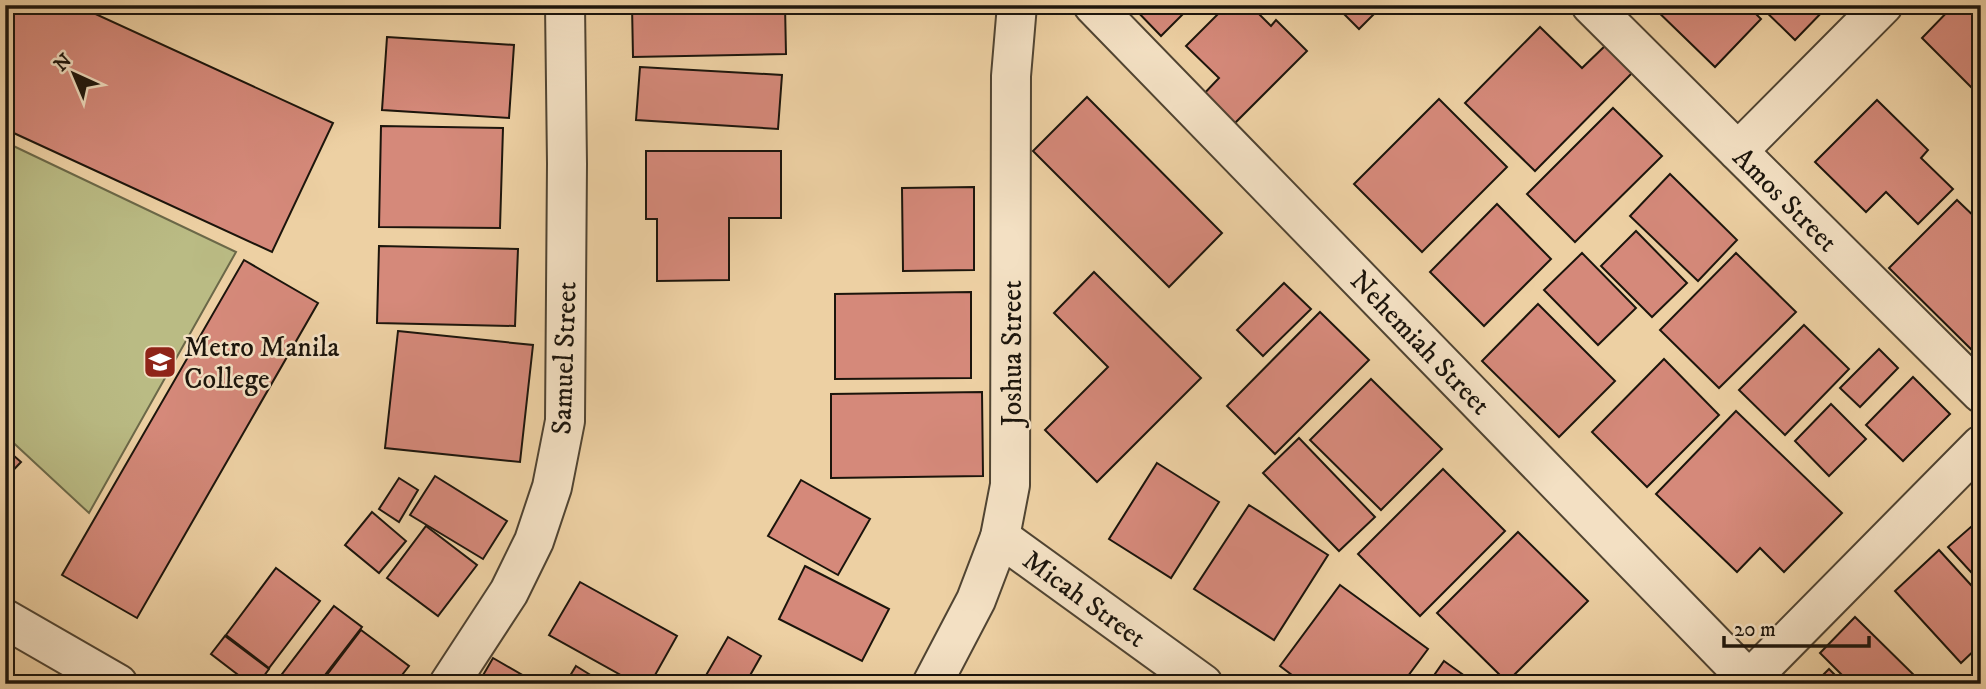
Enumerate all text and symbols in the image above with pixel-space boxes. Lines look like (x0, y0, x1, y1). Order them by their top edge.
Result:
north arrow (38, 38, 108, 108)
text: N (50, 49, 77, 77)
street label: Amos Street (1725, 140, 1845, 260)
street label: Nehemiah Street (1342, 264, 1498, 423)
street label: Joshua Street (995, 280, 1030, 429)
street label: Samuel Street (544, 281, 585, 435)
place label: Metro Manila College (184, 330, 340, 397)
school or university icon: Metro Manila College (141, 343, 179, 381)
street label: Micah Street (1016, 543, 1153, 656)
scale bar (1724, 605, 1869, 649)
text: 20 m (1734, 617, 1776, 643)

